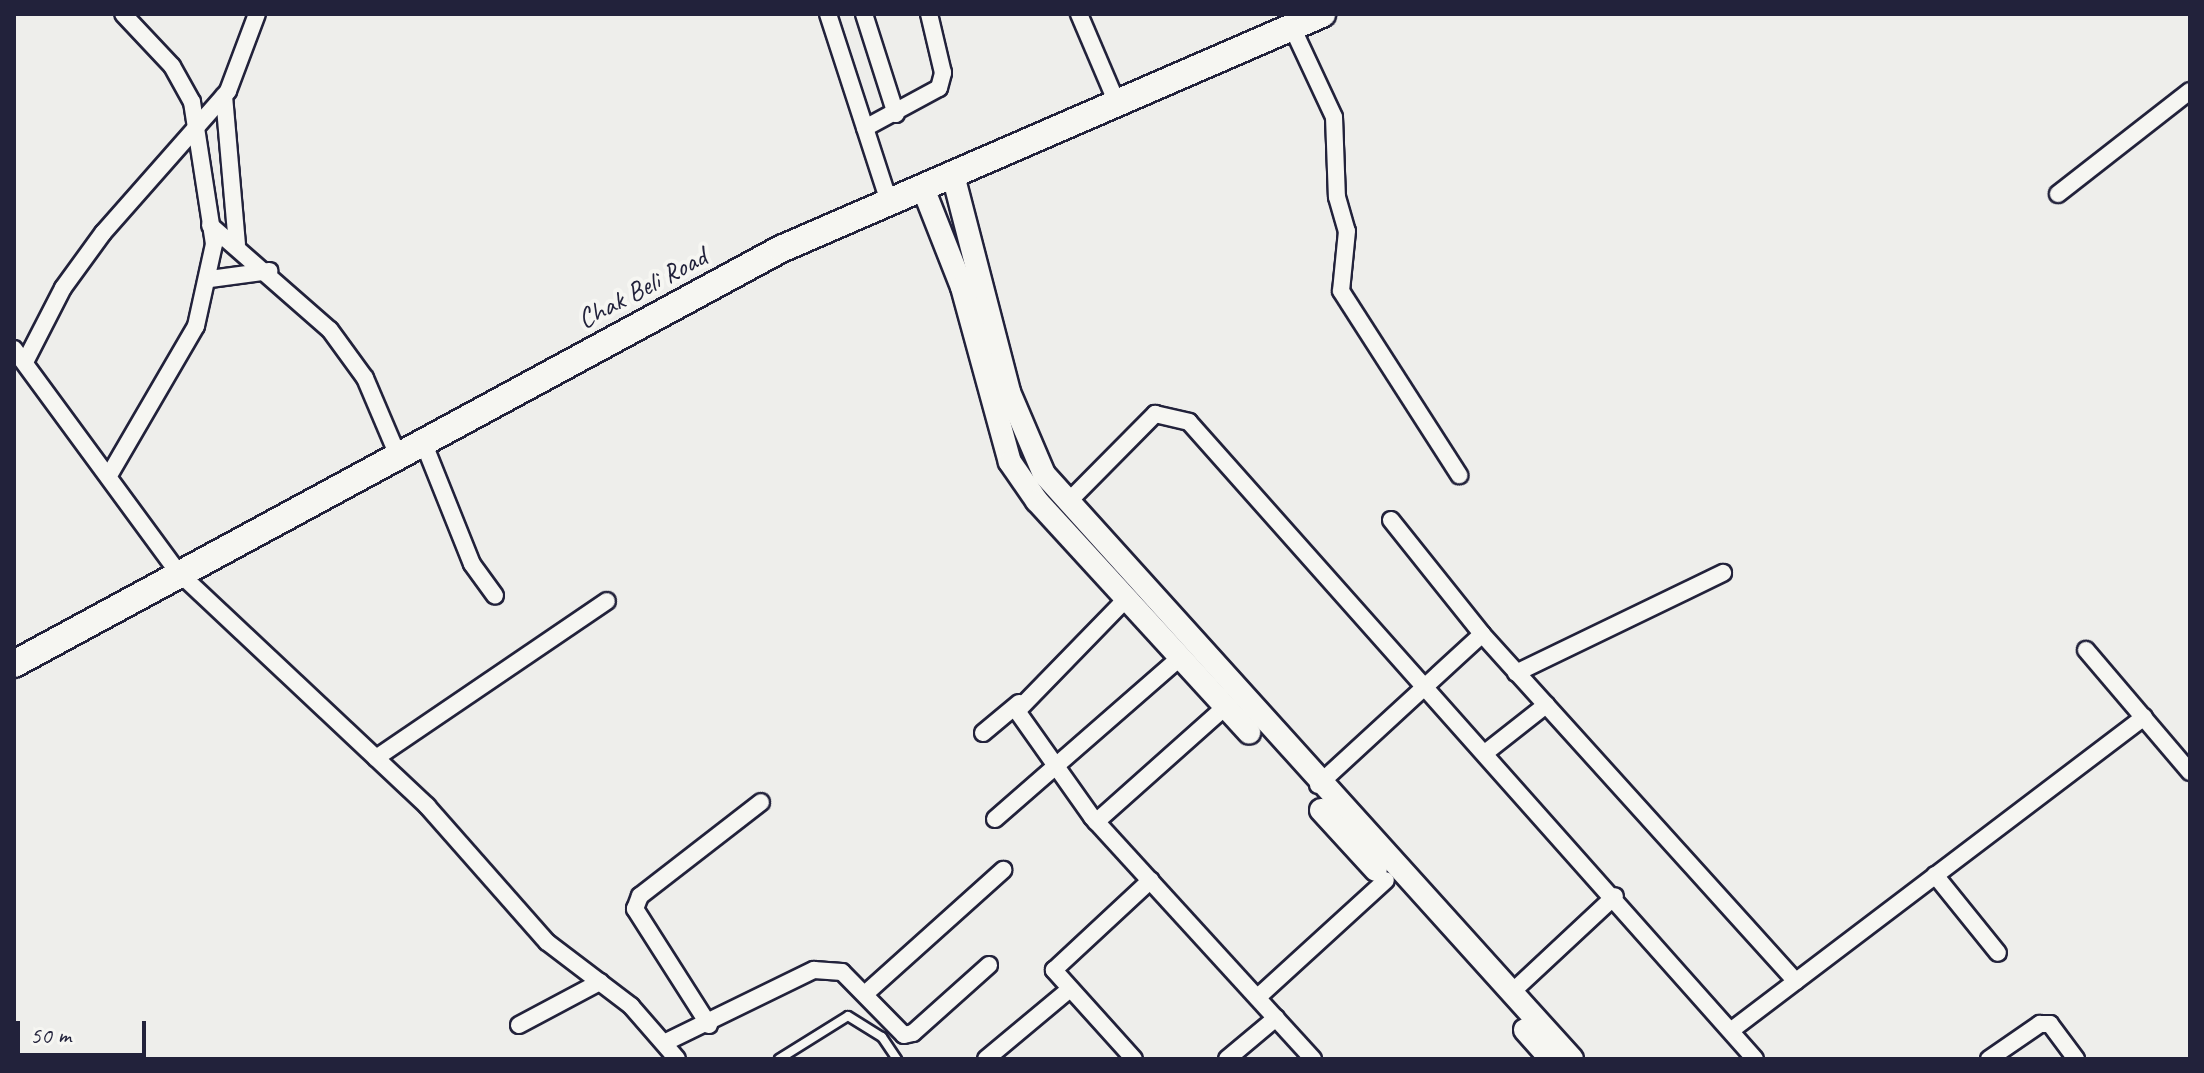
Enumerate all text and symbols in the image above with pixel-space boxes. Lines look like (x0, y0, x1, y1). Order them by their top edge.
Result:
street label: Chak Beli Road (571, 240, 713, 336)
scale bar (20, 1005, 150, 1055)
text: 50 m (30, 1020, 71, 1050)

